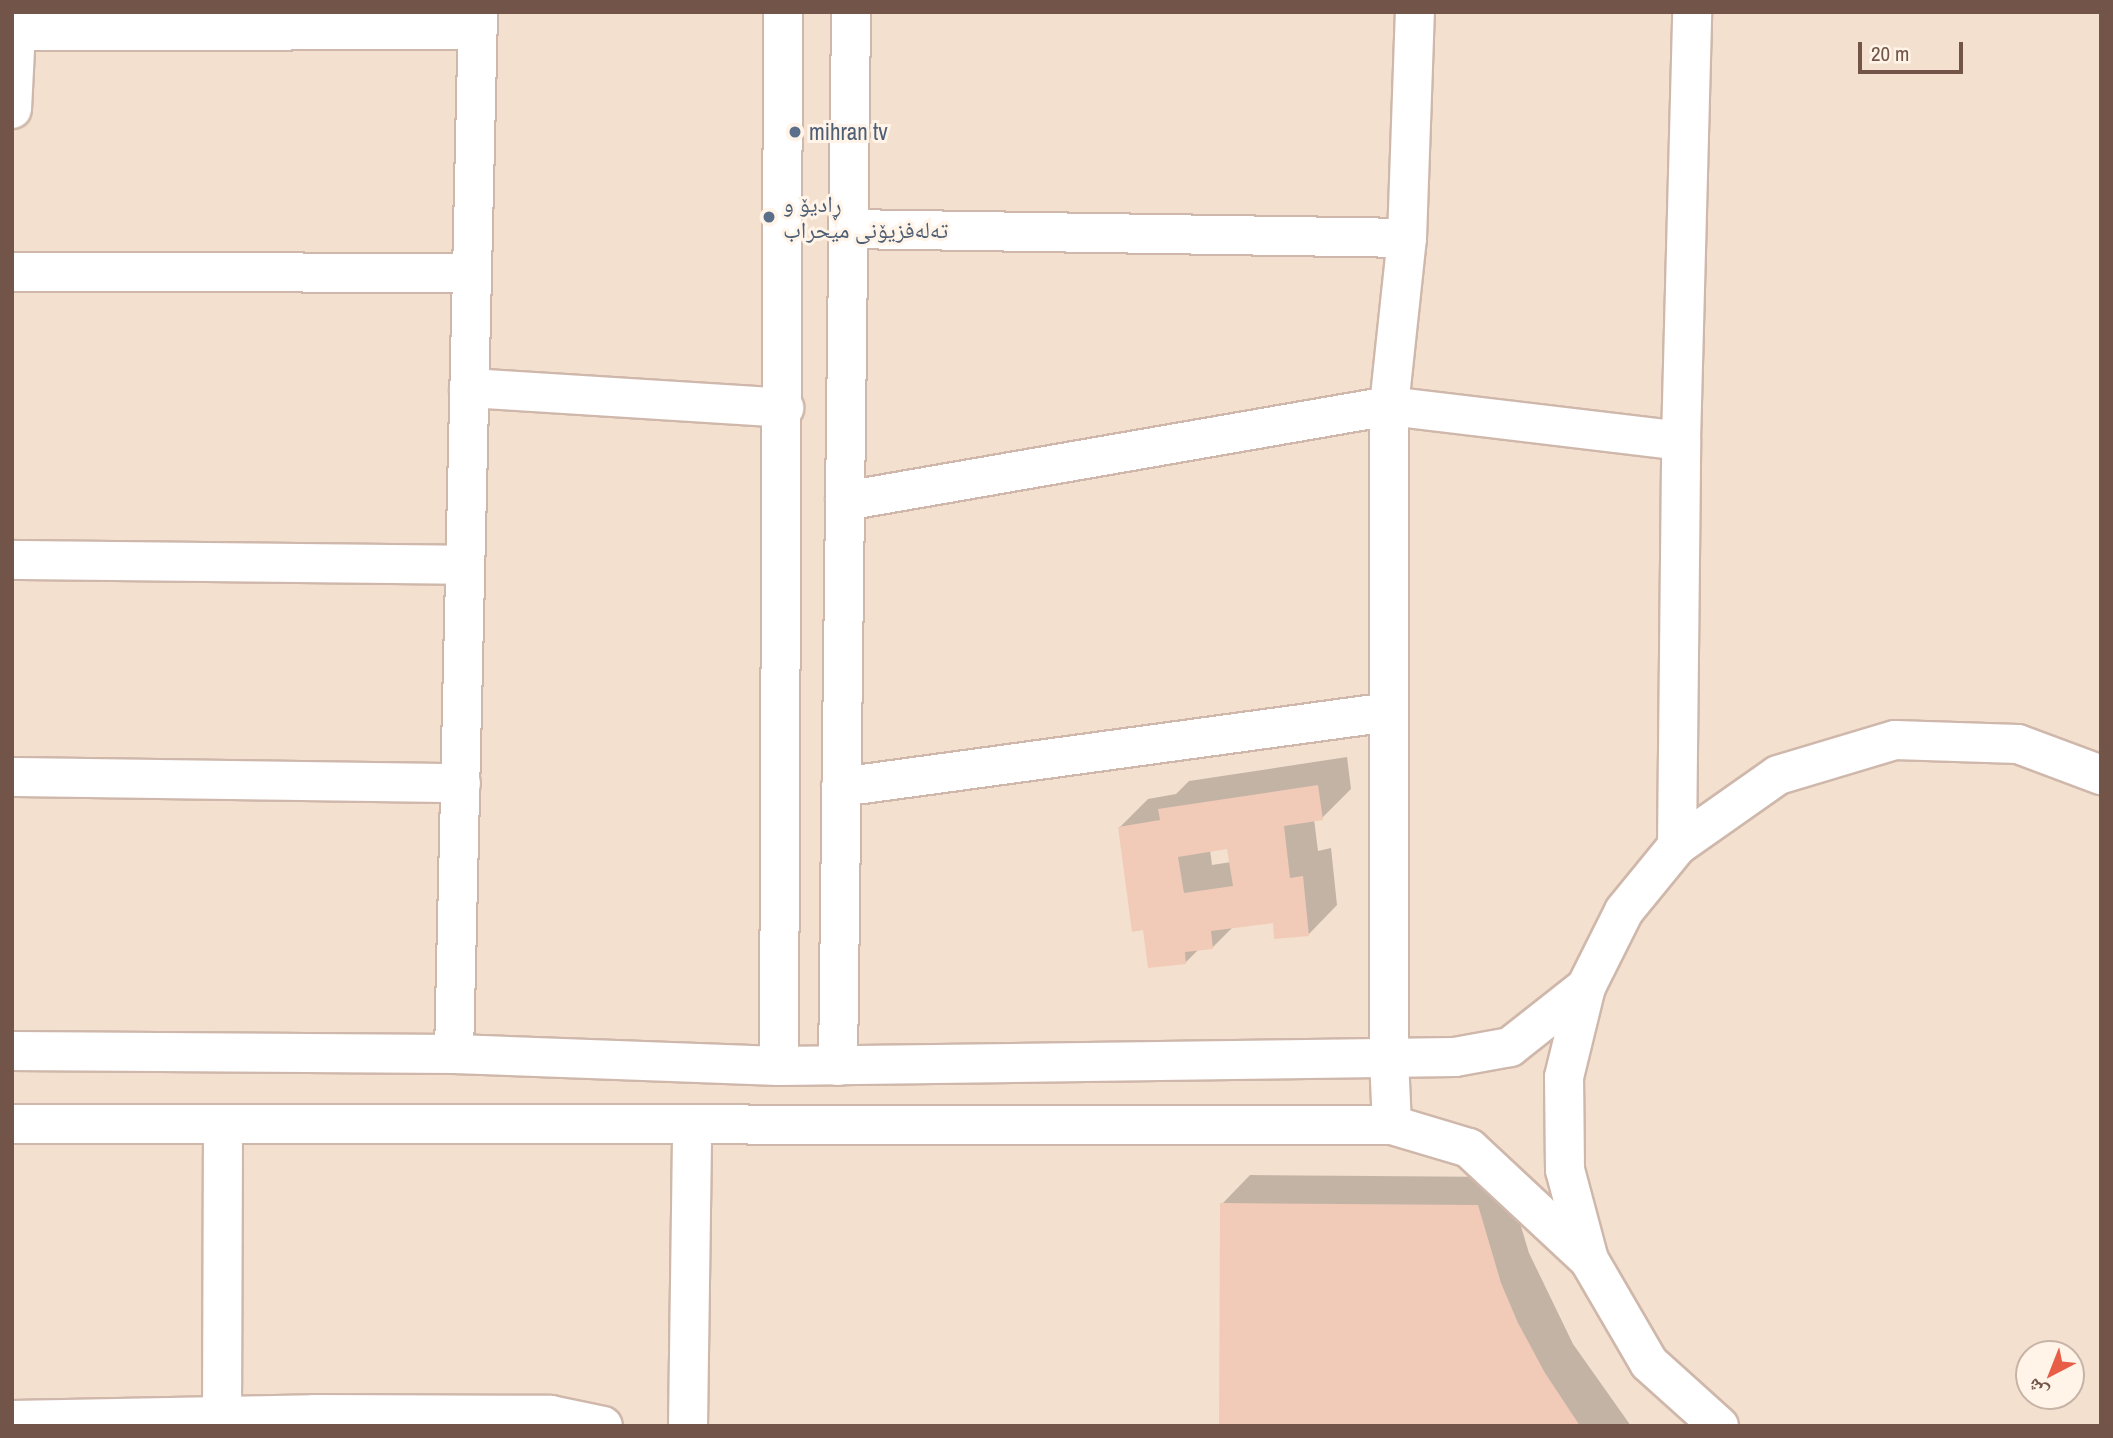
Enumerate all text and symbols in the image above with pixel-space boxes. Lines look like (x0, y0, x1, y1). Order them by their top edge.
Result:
scale bar (1861, 28, 1966, 72)
text: 20 m (1871, 39, 1909, 68)
place label: mihran tv (809, 118, 888, 146)
marker: mihran tv (787, 124, 803, 140)
place label: ڕادیۆ و تەلەفزیۆنی میحراب (783, 190, 948, 244)
marker: ڕادیۆ و تەلەفزیۆنی میحراب (761, 209, 777, 225)
north arrow (2015, 1340, 2085, 1410)
text: ش (2021, 1373, 2053, 1406)

